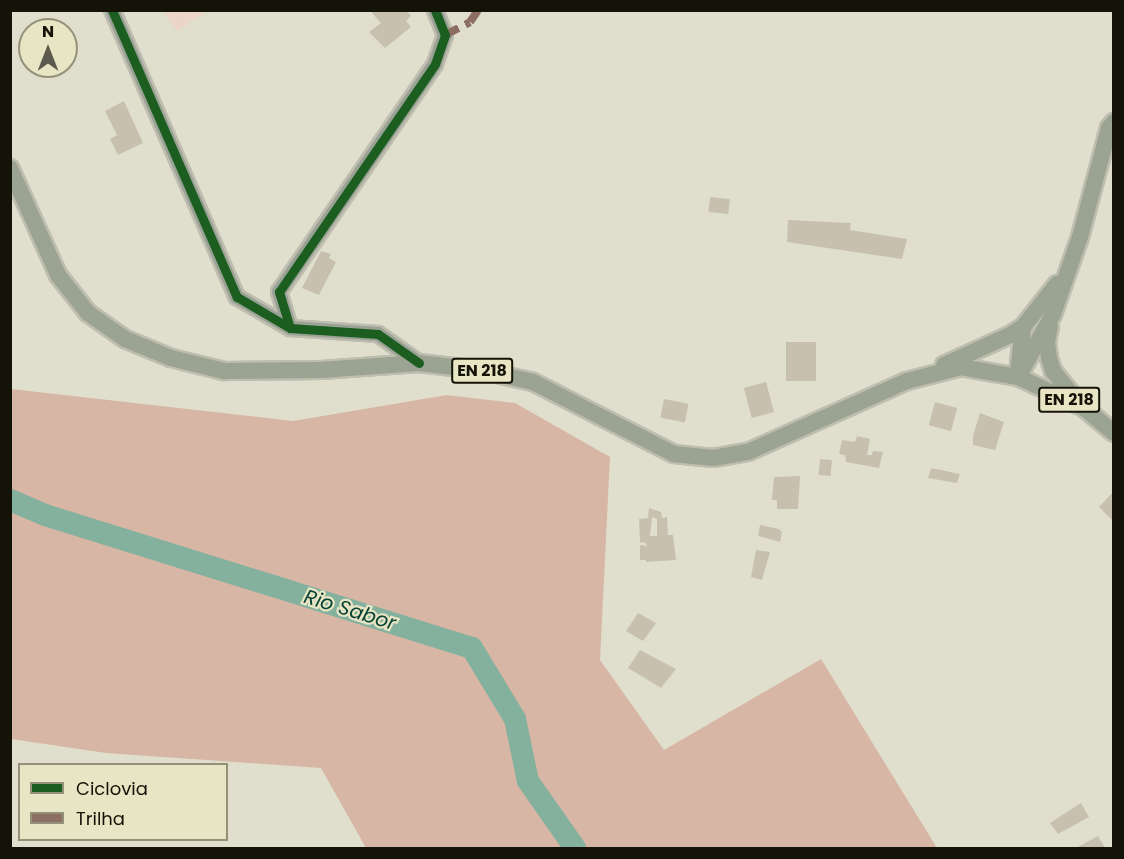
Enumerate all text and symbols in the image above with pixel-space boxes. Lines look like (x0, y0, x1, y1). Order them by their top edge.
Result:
north arrow (18, 18, 78, 78)
text: N (42, 20, 54, 43)
road number: EN 218 (450, 358, 514, 384)
road number: EN 218 (1038, 387, 1100, 413)
water label: Rio Sabor (301, 585, 399, 635)
legend (18, 763, 228, 841)
text: Ciclovia (76, 776, 148, 801)
text: Trilha (76, 806, 125, 831)

